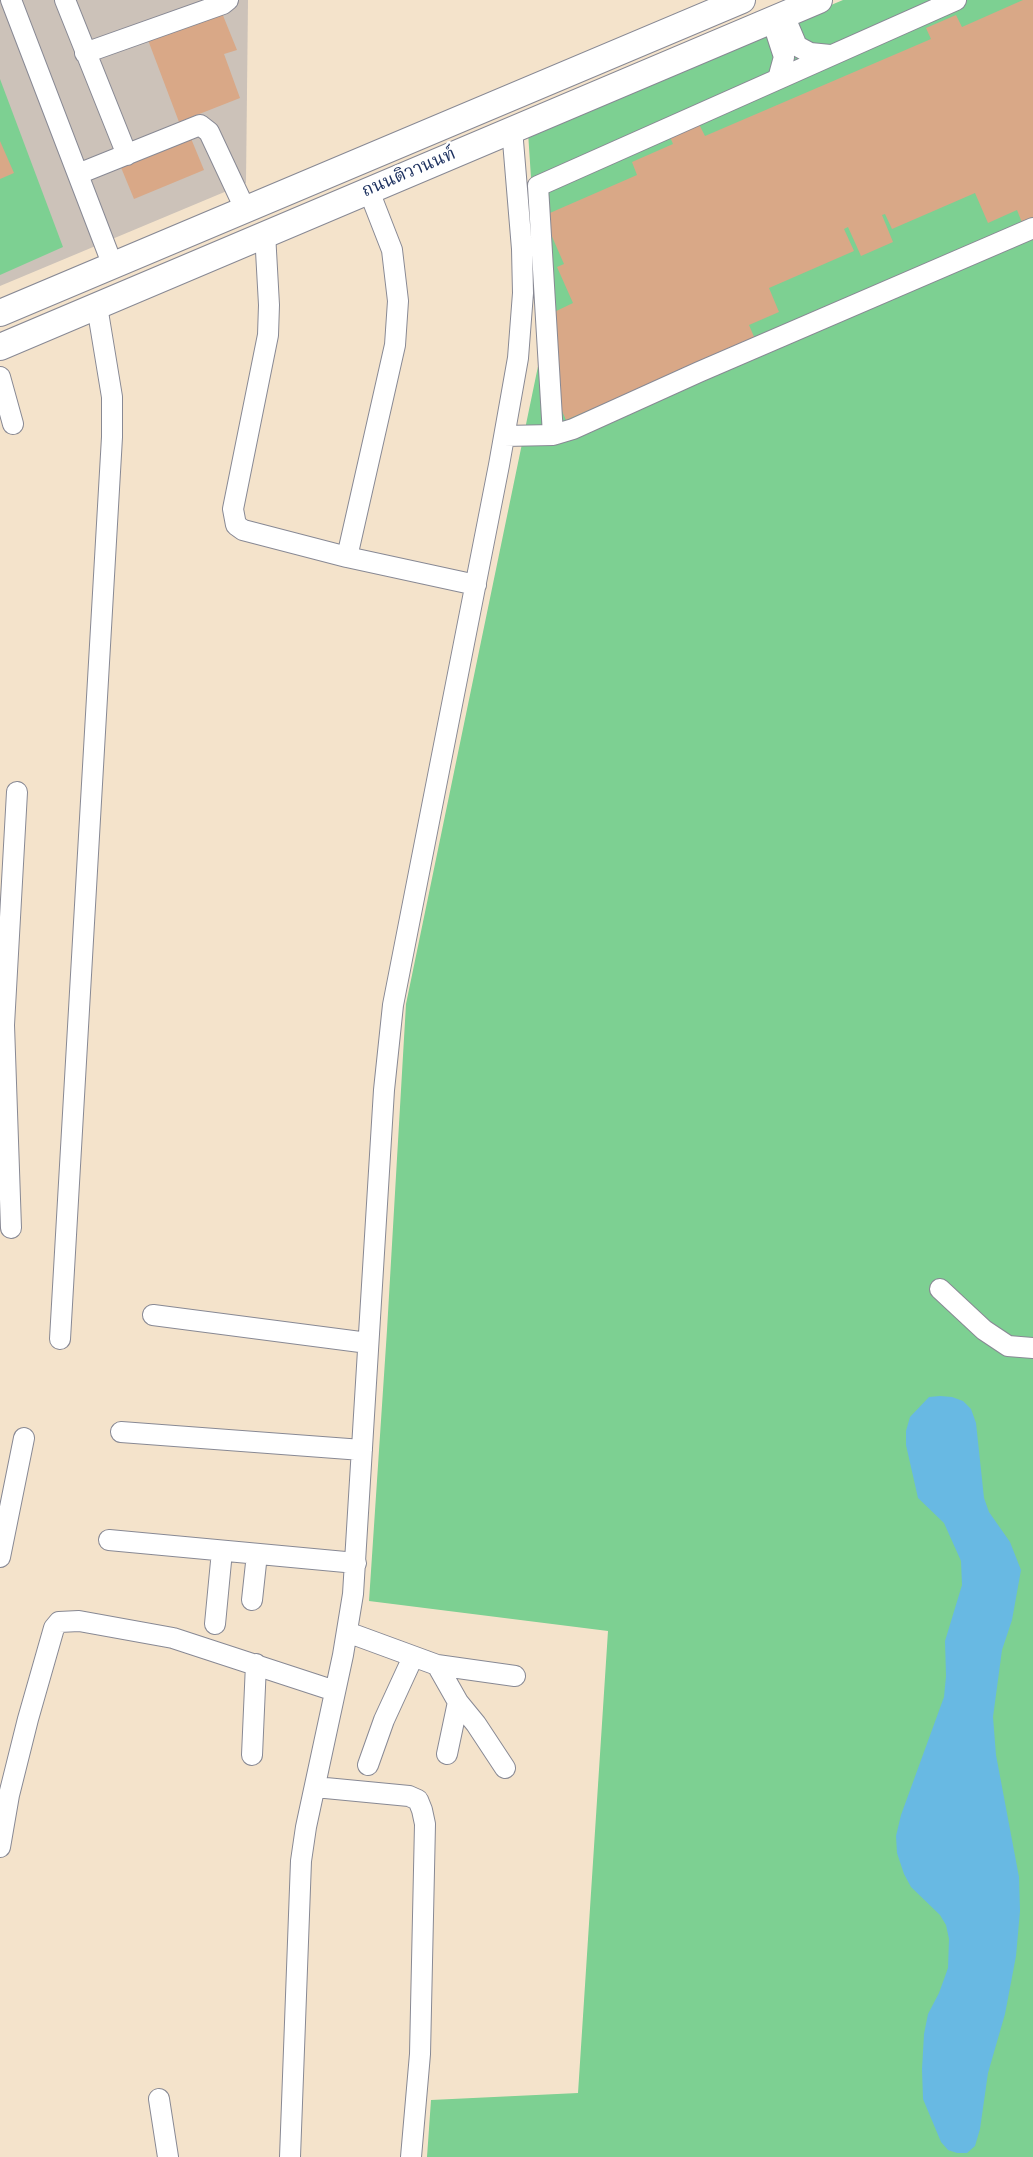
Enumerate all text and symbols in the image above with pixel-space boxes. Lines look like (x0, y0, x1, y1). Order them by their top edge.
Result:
street label: ถนนติวานนท์ (359, 144, 459, 202)

